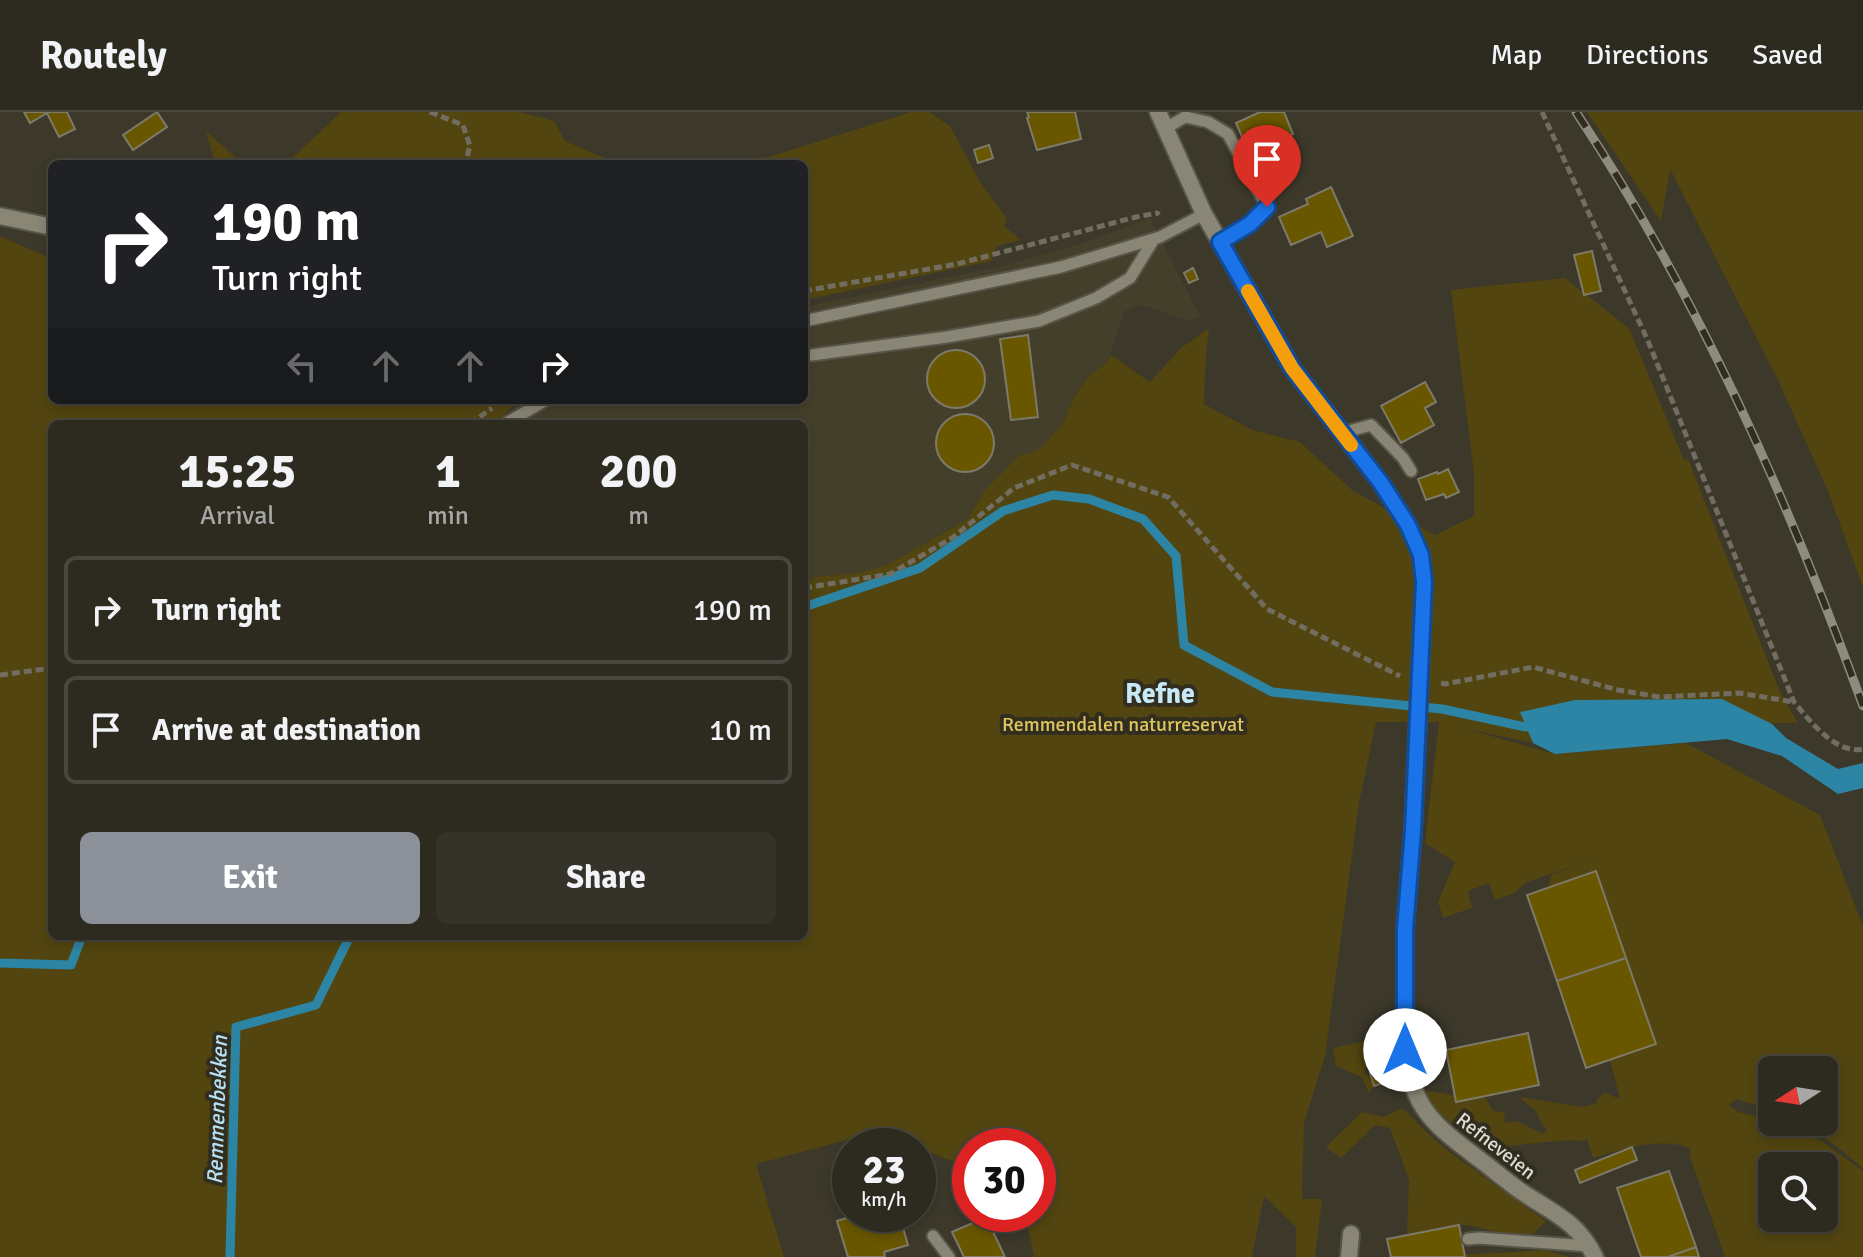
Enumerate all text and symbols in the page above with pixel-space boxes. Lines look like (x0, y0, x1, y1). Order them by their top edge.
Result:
text: Routely (40, 32, 167, 79)
text: Map (1490, 38, 1542, 72)
text: Directions (1586, 38, 1708, 72)
text: Saved (1752, 38, 1823, 72)
pin (1233, 125, 1301, 207)
icon: arrive (1245, 137, 1289, 181)
text: 190 m (212, 187, 360, 256)
icon: right (80, 192, 184, 296)
text: Turn right (212, 256, 362, 301)
icon: left (280, 344, 324, 388)
icon: ahead (364, 344, 408, 388)
icon: ahead (448, 344, 492, 388)
icon: right (532, 344, 576, 388)
text: 15:25 (179, 442, 296, 501)
text: 1 (435, 442, 461, 501)
text: 200 (600, 442, 677, 501)
text: Arrival (200, 500, 275, 532)
text: min (427, 500, 469, 532)
text: m (628, 500, 649, 532)
icon: right (84, 588, 128, 632)
text: Turn right (152, 592, 281, 629)
text: 190 m (693, 592, 772, 629)
district label: Refne (1125, 677, 1195, 711)
icon: arrive (84, 708, 128, 752)
text: Arrive at destination (152, 712, 421, 749)
text: 10 m (709, 712, 772, 749)
park label: Remmendalen naturreservat (1002, 712, 1244, 737)
button: Exit (80, 832, 420, 924)
button: Share (436, 832, 776, 924)
position arrow (1363, 1008, 1447, 1092)
water label: Remmenbekken (201, 1034, 233, 1185)
north arrow (1758, 1056, 1838, 1136)
map controls (1758, 1056, 1838, 1232)
street label: Refneveien (1451, 1107, 1541, 1185)
speed limit sign: 30 (952, 1128, 1056, 1232)
text: 23 (862, 1145, 906, 1195)
button: search (1758, 1152, 1838, 1232)
text: km/h (861, 1187, 907, 1212)

